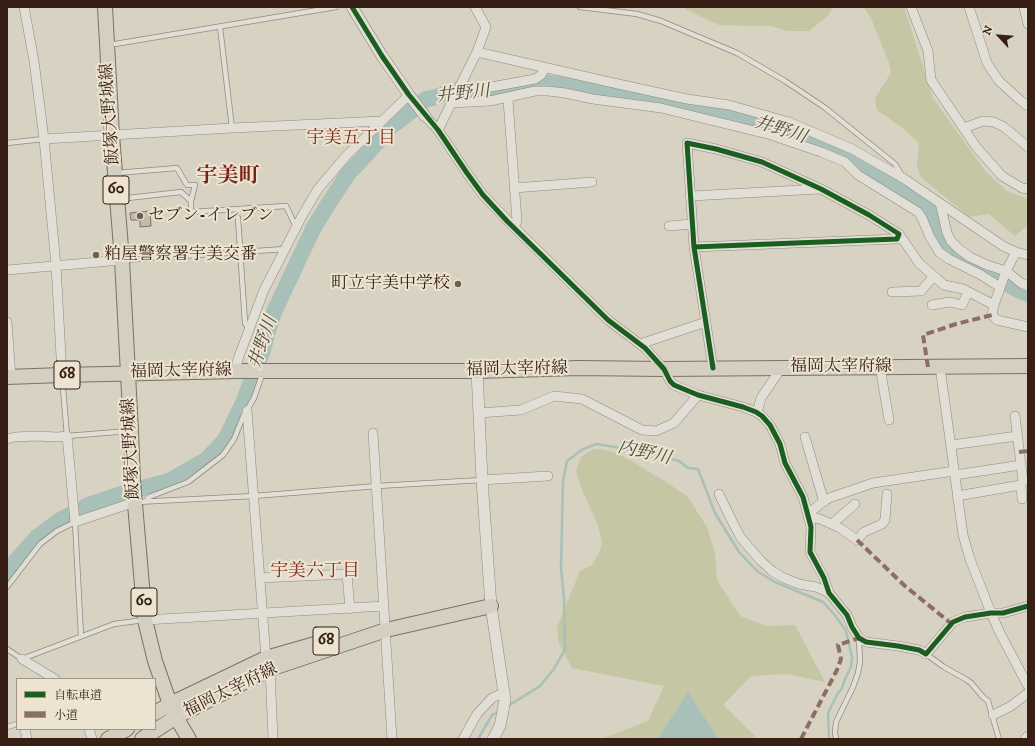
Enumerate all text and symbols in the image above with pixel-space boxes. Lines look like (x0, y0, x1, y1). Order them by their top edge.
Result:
north arrow (979, 16, 1019, 56)
text: N (980, 24, 996, 38)
street label: 飯塚大野城線 (97, 62, 125, 166)
water label: 井野川 (435, 81, 491, 109)
water label: 井野川 (751, 112, 809, 150)
district label: 宇美五丁目 (306, 128, 396, 150)
district label: 宇美町 (197, 165, 259, 191)
road number: 60 (103, 176, 129, 204)
place label: セブン-イレブン (148, 206, 274, 226)
marker: セブン-イレブン (135, 211, 145, 221)
place label: 粕屋警察署宇美交番 (104, 245, 257, 265)
marker: 粕屋警察署宇美交番 (91, 250, 101, 260)
place label: 町立宇美中学校 (331, 274, 450, 294)
marker: 町立宇美中学校 (453, 279, 463, 289)
water label: 井野川 (245, 314, 283, 372)
street label: 福岡太宰府線 (790, 357, 892, 377)
street label: 福岡太宰府線 (466, 359, 568, 381)
road number: 68 (54, 361, 80, 389)
street label: 福岡太宰府線 (130, 361, 232, 383)
street label: 飯塚大野城線 (119, 398, 145, 500)
water label: 内野川 (615, 437, 673, 471)
district label: 宇美六丁目 (270, 561, 360, 583)
road number: 60 (131, 588, 157, 616)
road number: 68 (313, 627, 339, 655)
street label: 福岡太宰府線 (181, 659, 281, 723)
legend (16, 678, 156, 730)
text: 自転車道 (54, 688, 102, 703)
text: 小道 (54, 708, 78, 723)

